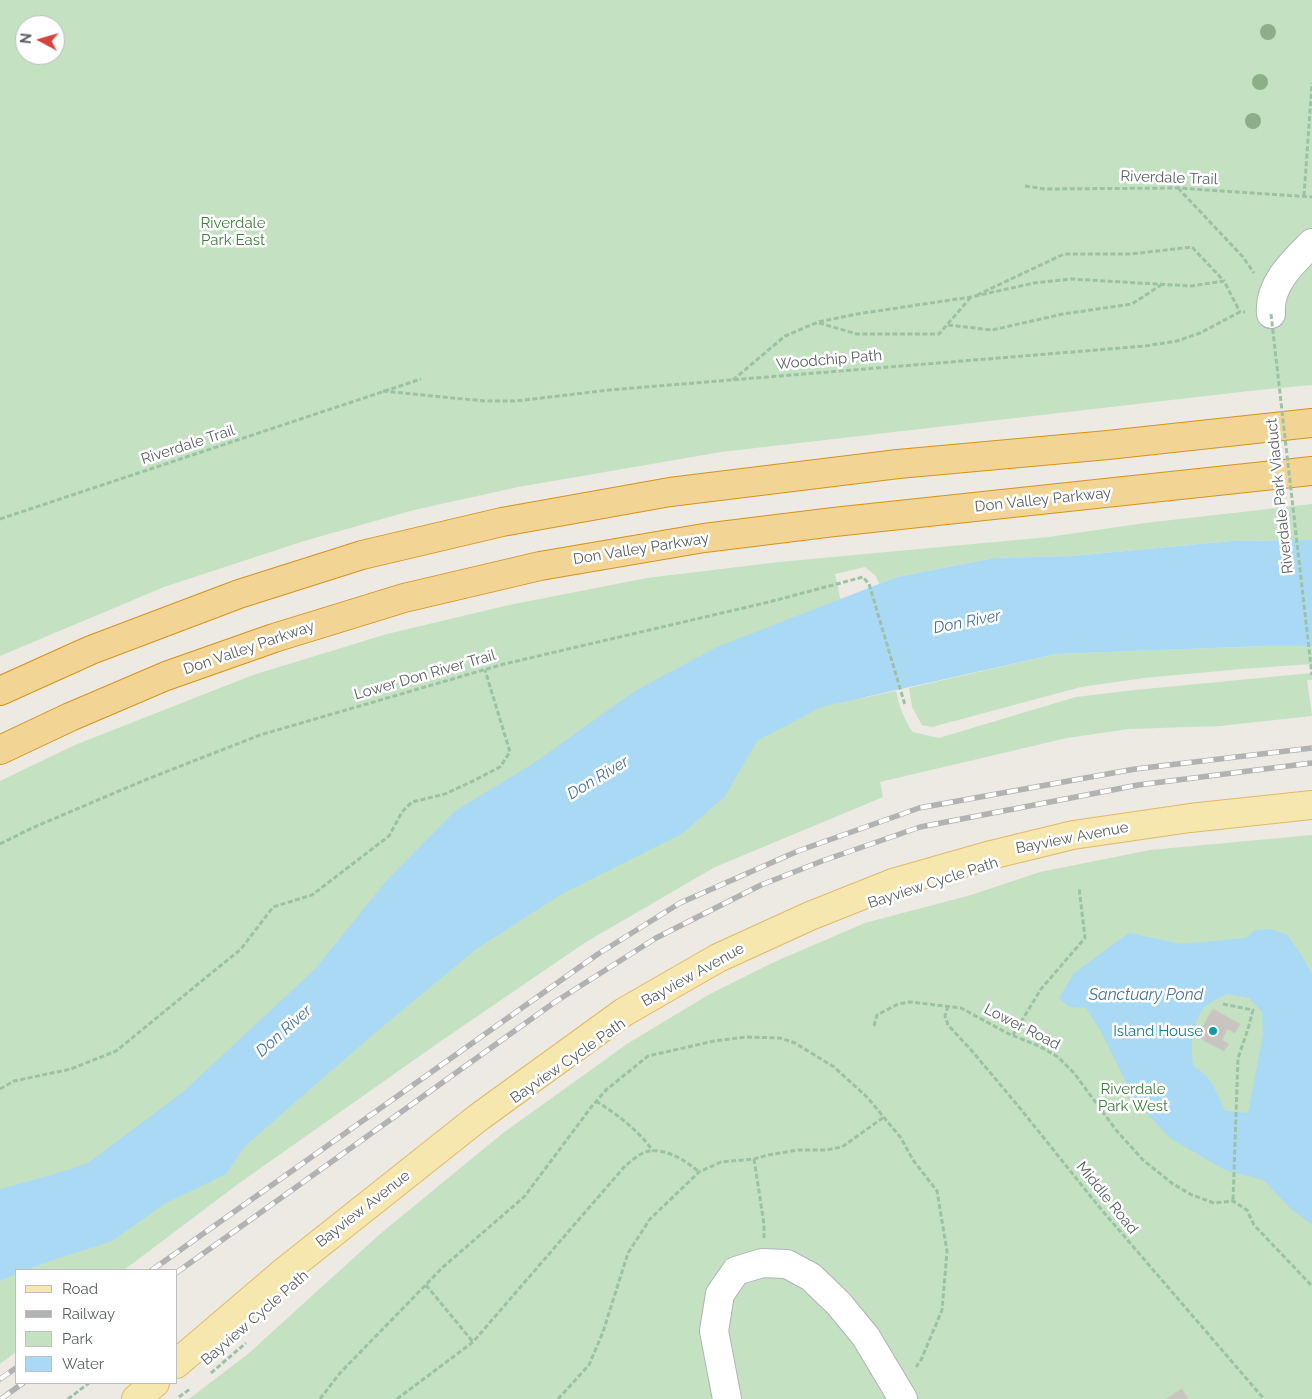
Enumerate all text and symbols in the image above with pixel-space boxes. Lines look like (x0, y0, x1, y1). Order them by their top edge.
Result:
north arrow (15, 15, 65, 65)
text: N (18, 32, 35, 45)
street label: Riverdale Trail (1120, 167, 1218, 189)
park label: Riverdale Park East (201, 214, 265, 249)
street label: Woodchip Path (775, 346, 883, 374)
street label: Riverdale Park Viaduct (1263, 417, 1297, 575)
street label: Riverdale Trail (139, 421, 237, 469)
street label: Don Valley Parkway (974, 484, 1112, 516)
street label: Don Valley Parkway (572, 529, 710, 569)
water label: Don River (932, 606, 1002, 638)
street label: Don Valley Parkway (181, 617, 317, 679)
street label: Lower Don River Trail (352, 646, 498, 704)
water label: Don River (564, 752, 632, 804)
street label: Bayview Avenue (1014, 818, 1130, 858)
street label: Bayview Cycle Path (865, 853, 1001, 913)
street label: Bayview Avenue (639, 939, 747, 1011)
water label: Sanctuary Pond (1089, 985, 1203, 1005)
street label: Lower Road (981, 1000, 1063, 1054)
water label: Don River (252, 1001, 316, 1061)
street label: Bayview Cycle Path (507, 1015, 629, 1107)
place label: Island House (1113, 1022, 1203, 1040)
marker: Island House (1207, 1025, 1219, 1037)
park label: Riverdale Park West (1098, 1080, 1168, 1115)
street label: Middle Road (1072, 1158, 1142, 1238)
street label: Bayview Avenue (312, 1167, 414, 1251)
street label: Bayview Cycle Path (198, 1267, 312, 1369)
legend (15, 1269, 178, 1384)
text: Road (62, 1280, 98, 1298)
text: Railway (62, 1305, 115, 1323)
text: Park (62, 1330, 93, 1348)
text: Water (62, 1355, 104, 1373)

